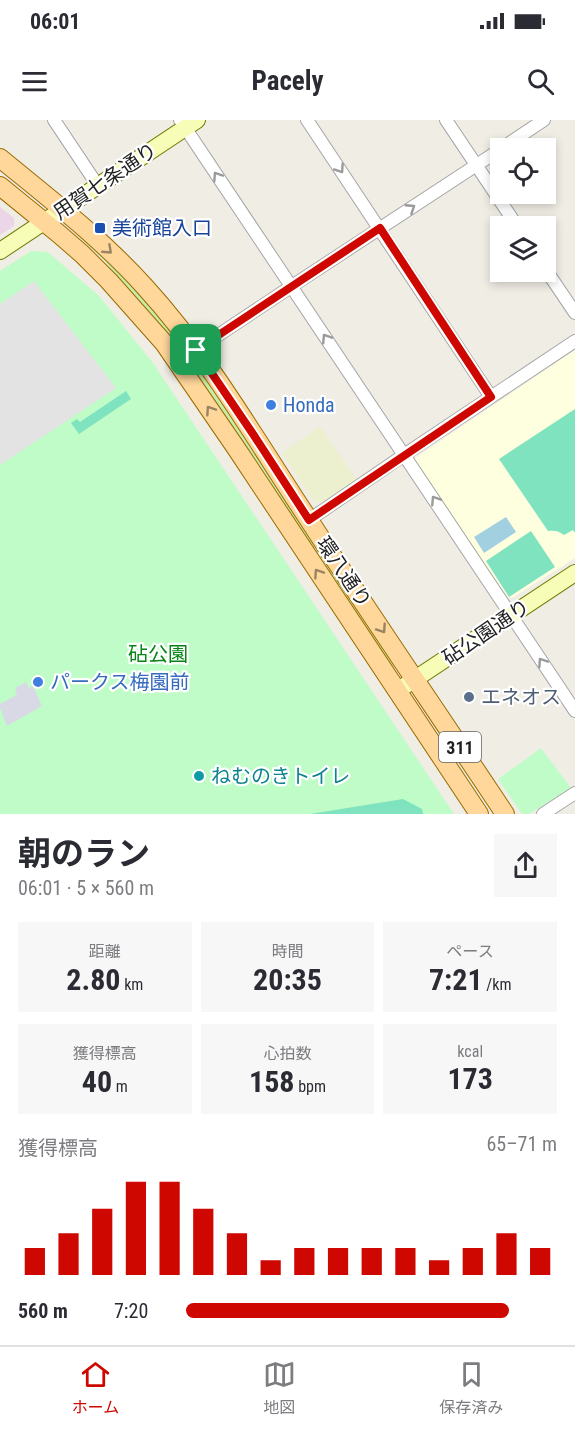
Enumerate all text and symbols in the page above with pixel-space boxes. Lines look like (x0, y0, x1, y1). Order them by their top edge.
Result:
text: 06:01 (30, 9, 81, 34)
icon: menu (18, 65, 51, 98)
text: Pacely (251, 65, 324, 97)
icon: search (524, 65, 557, 98)
street label: 用賀七条通り (49, 137, 161, 225)
map controls (490, 138, 556, 282)
button: locate (490, 138, 556, 204)
one-way arrow (332, 162, 343, 173)
one-way arrow (214, 171, 225, 182)
one-way arrow (404, 204, 415, 215)
place label: 美術館入口 (112, 216, 212, 240)
button: layers (490, 216, 556, 282)
marker: 美術館入口 (93, 221, 107, 235)
one-way arrow (102, 243, 112, 254)
pin (170, 324, 221, 375)
icon: arrive (179, 333, 212, 366)
one-way arrow (322, 334, 333, 345)
place label: Honda (283, 393, 335, 417)
marker: Honda (264, 398, 278, 412)
one-way arrow (206, 406, 217, 417)
one-way arrow (431, 495, 442, 506)
street label: 環八通り (312, 532, 376, 612)
one-way arrow (315, 568, 326, 579)
street label: 砧公園通り (438, 594, 534, 670)
one-way arrow (374, 623, 386, 633)
park label: 砧公園 (128, 642, 188, 666)
one-way arrow (538, 658, 549, 669)
place label: パークス梅園前 (50, 670, 189, 694)
marker: パークス梅園前 (31, 675, 45, 689)
place label: エネオス (481, 685, 561, 709)
marker: エネオス (462, 690, 476, 704)
road number: 311 (439, 732, 481, 762)
place label: ねむのきトイレ (211, 764, 350, 788)
marker: ねむのきトイレ (192, 769, 206, 783)
text: 朝のラン (18, 834, 150, 873)
button: share (494, 834, 557, 897)
text: 06:01 · 5 × 560 m (18, 876, 154, 900)
text: 距離 (89, 942, 121, 961)
text: 時間 (271, 942, 304, 961)
text: ペース (447, 942, 494, 961)
text: 2.80 (66, 962, 120, 997)
text: 20:35 (253, 962, 322, 997)
text: 7:21 (429, 962, 483, 997)
text: km (120, 975, 143, 994)
text: /km (483, 975, 511, 994)
text: kcal (457, 1042, 483, 1061)
text: 獲得標高 (73, 1044, 137, 1063)
text: 心拍数 (263, 1044, 312, 1063)
text: 173 (447, 1061, 493, 1096)
text: 40 (82, 1064, 112, 1099)
text: 158 (249, 1064, 294, 1099)
text: m (112, 1077, 128, 1096)
text: bpm (294, 1077, 326, 1096)
text: 65–71 m (486, 1132, 557, 1156)
text: 獲得標高 (18, 1136, 98, 1160)
text: 560 m (18, 1299, 68, 1323)
text: 7:20 (114, 1299, 148, 1323)
tab: ホーム (72, 1358, 119, 1418)
tab: 地図 (263, 1358, 296, 1418)
tab: 保存済み (439, 1358, 503, 1418)

